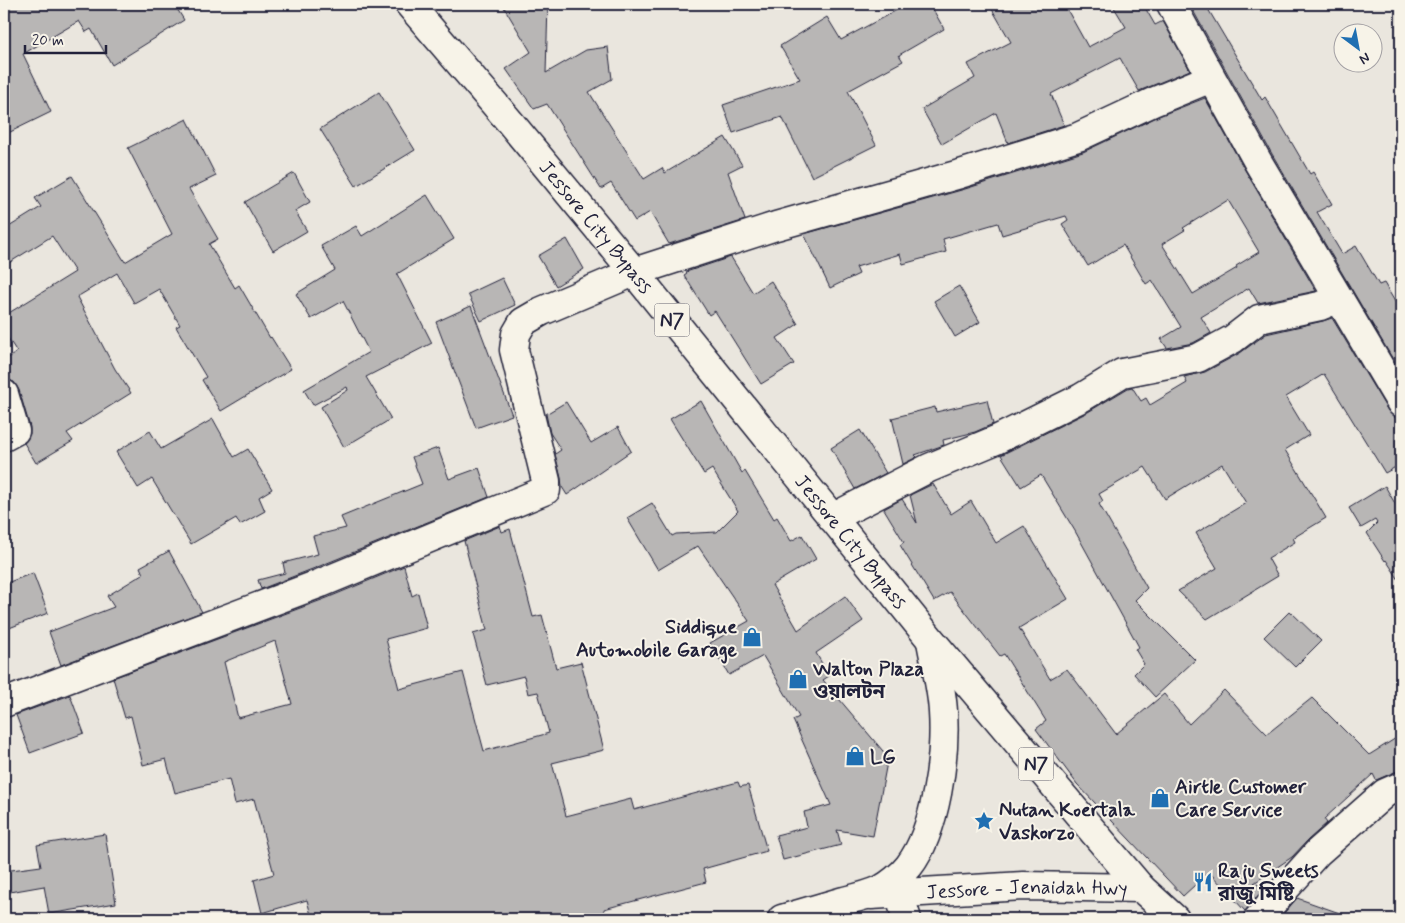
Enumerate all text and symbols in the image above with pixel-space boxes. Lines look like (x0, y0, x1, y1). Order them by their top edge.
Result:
scale bar (25, 22, 106, 54)
north arrow (1332, 22, 1382, 72)
text: 20 m (32, 31, 64, 51)
text: N (1356, 48, 1373, 68)
street label: Jessore City Bypass (532, 155, 658, 300)
road number: N7 (654, 304, 690, 336)
street label: Jessore City Bypass (788, 469, 913, 615)
place label: Siddique Automobile Garage (576, 614, 738, 664)
shop icon: Siddique Automobile Garage (741, 626, 763, 648)
place label: Walton Plaza ওয়ালটন (812, 656, 924, 706)
shop icon: Walton Plaza ওয়ালটন (787, 668, 809, 690)
place label: LG (870, 744, 896, 771)
shop icon: LG (844, 745, 866, 767)
road number: N7 (1018, 748, 1054, 781)
place label: Airtle Customer Care Service (1175, 774, 1307, 824)
shop icon: Airtle Customer Care Service (1149, 787, 1171, 809)
place label: Nutan Koertala Vaskorzo (999, 797, 1136, 847)
place icon: Nutan Koertala Vaskorzo (973, 810, 995, 832)
place label: Raju Sweets রাজু মিষ্টি (1217, 858, 1319, 908)
restaurant icon: Raju Sweets রাজু মিষ্টি (1192, 871, 1214, 893)
street label: Jessore - Jenaidah Hwy (925, 874, 1128, 907)

